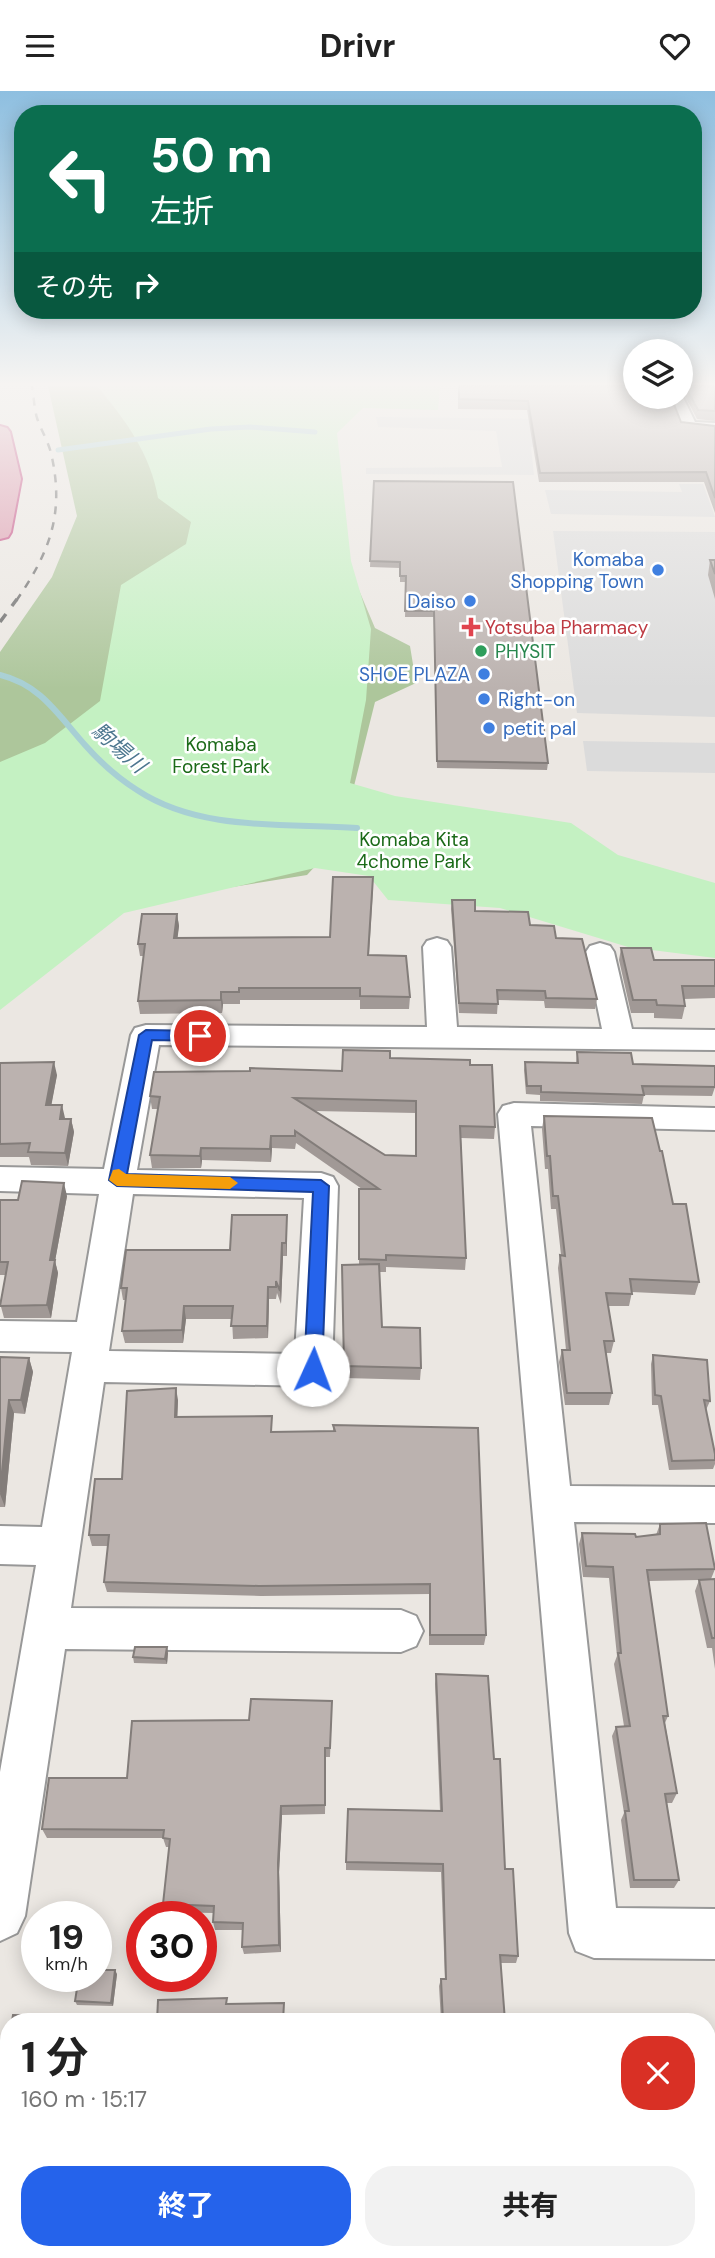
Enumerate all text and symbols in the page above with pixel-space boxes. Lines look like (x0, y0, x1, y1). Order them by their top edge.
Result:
text: Drivr (320, 25, 395, 67)
icon: menu (21, 27, 59, 65)
icon: heart (656, 27, 694, 65)
text: 50 m (150, 123, 273, 187)
icon: left (35, 133, 126, 224)
text: 左折 (150, 190, 214, 232)
icon: right (127, 266, 165, 304)
text: その先 (35, 270, 113, 304)
map controls (623, 339, 693, 409)
button: layers (623, 339, 693, 409)
place label: Komaba Shopping Town (511, 547, 644, 594)
marker: Komaba Shopping Town (650, 562, 666, 578)
place label: Daiso (407, 589, 456, 614)
marker: Daiso (462, 593, 478, 609)
place label: Yotsuba Pharmacy (485, 615, 649, 640)
marker: Yotsuba Pharmacy (463, 619, 479, 635)
place label: PHYSIT (495, 639, 556, 664)
marker: PHYSIT (473, 643, 489, 659)
place label: SHOE PLAZA (359, 662, 470, 687)
marker: SHOE PLAZA (476, 666, 492, 682)
place label: Right-on (498, 687, 575, 712)
marker: Right-on (476, 691, 492, 707)
place label: petit pal (503, 716, 576, 741)
water label: 駒場川 (86, 717, 153, 781)
marker: petit pal (481, 720, 497, 736)
park label: Komaba Forest Park (172, 732, 270, 779)
park label: Komaba Kita 4chome Park (357, 827, 472, 874)
pin (170, 1006, 230, 1066)
icon: arrive (181, 1017, 219, 1055)
position arrow (276, 1333, 350, 1407)
speed limit sign: 30 (126, 1901, 217, 1992)
text: 19 (49, 1914, 84, 1960)
text: km/h (45, 1952, 88, 1976)
text: 1 分 (21, 2030, 88, 2085)
button: close (621, 2036, 695, 2110)
text: 160 m · 15:17 (21, 2084, 147, 2114)
button: 終了 (21, 2166, 351, 2246)
button: 共有 (365, 2166, 695, 2246)

